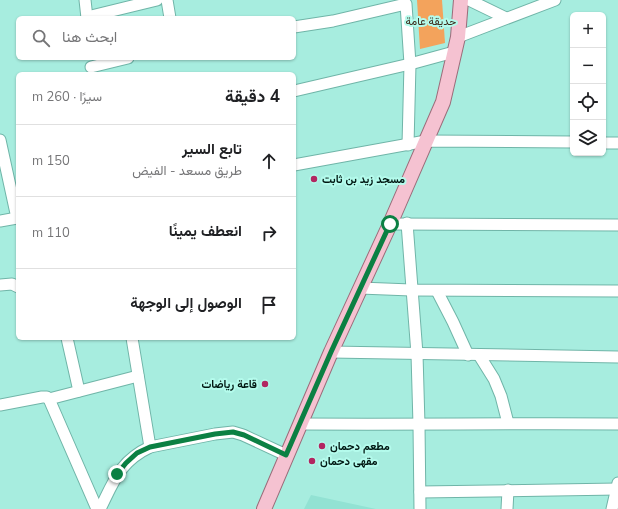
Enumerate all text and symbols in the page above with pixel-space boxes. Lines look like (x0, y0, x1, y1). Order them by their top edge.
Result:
map controls (570, 12, 606, 156)
button: + (570, 12, 606, 48)
park label: حديقة عامة (406, 14, 456, 29)
search box (16, 16, 296, 60)
icon: search (30, 27, 52, 49)
text: ابحث هنا (62, 27, 117, 47)
button: − (570, 48, 606, 84)
button: locate (570, 84, 606, 120)
text: 4 دقيقة (225, 85, 280, 108)
text: سيرًا · 260 m (32, 88, 102, 106)
button: layers (570, 120, 606, 156)
text: تابع السير (182, 139, 242, 159)
icon: ahead (258, 150, 280, 172)
text: 150 m (32, 152, 70, 170)
text: طريق مسعد - الفيض (132, 162, 242, 180)
place label: مسجد زيد بن ثابت (322, 172, 405, 187)
marker: مسجد زيد بن ثابت (309, 174, 319, 184)
route start (381, 215, 399, 233)
text: انعطف يمينًا (169, 221, 242, 241)
icon: right (258, 222, 280, 244)
text: 110 m (32, 224, 70, 242)
text: الوصول إلى الوجهة (130, 293, 242, 313)
icon: arrive (258, 294, 280, 316)
place label: قاعة رياضات (201, 377, 257, 392)
marker: قاعة رياضات (260, 379, 270, 389)
place label: مطعم دحمان (330, 439, 390, 454)
marker: مطعم دحمان (317, 441, 327, 451)
place label: مقهى دحمان (320, 454, 378, 469)
marker: مقهى دحمان (307, 456, 317, 466)
route end (108, 465, 126, 483)

